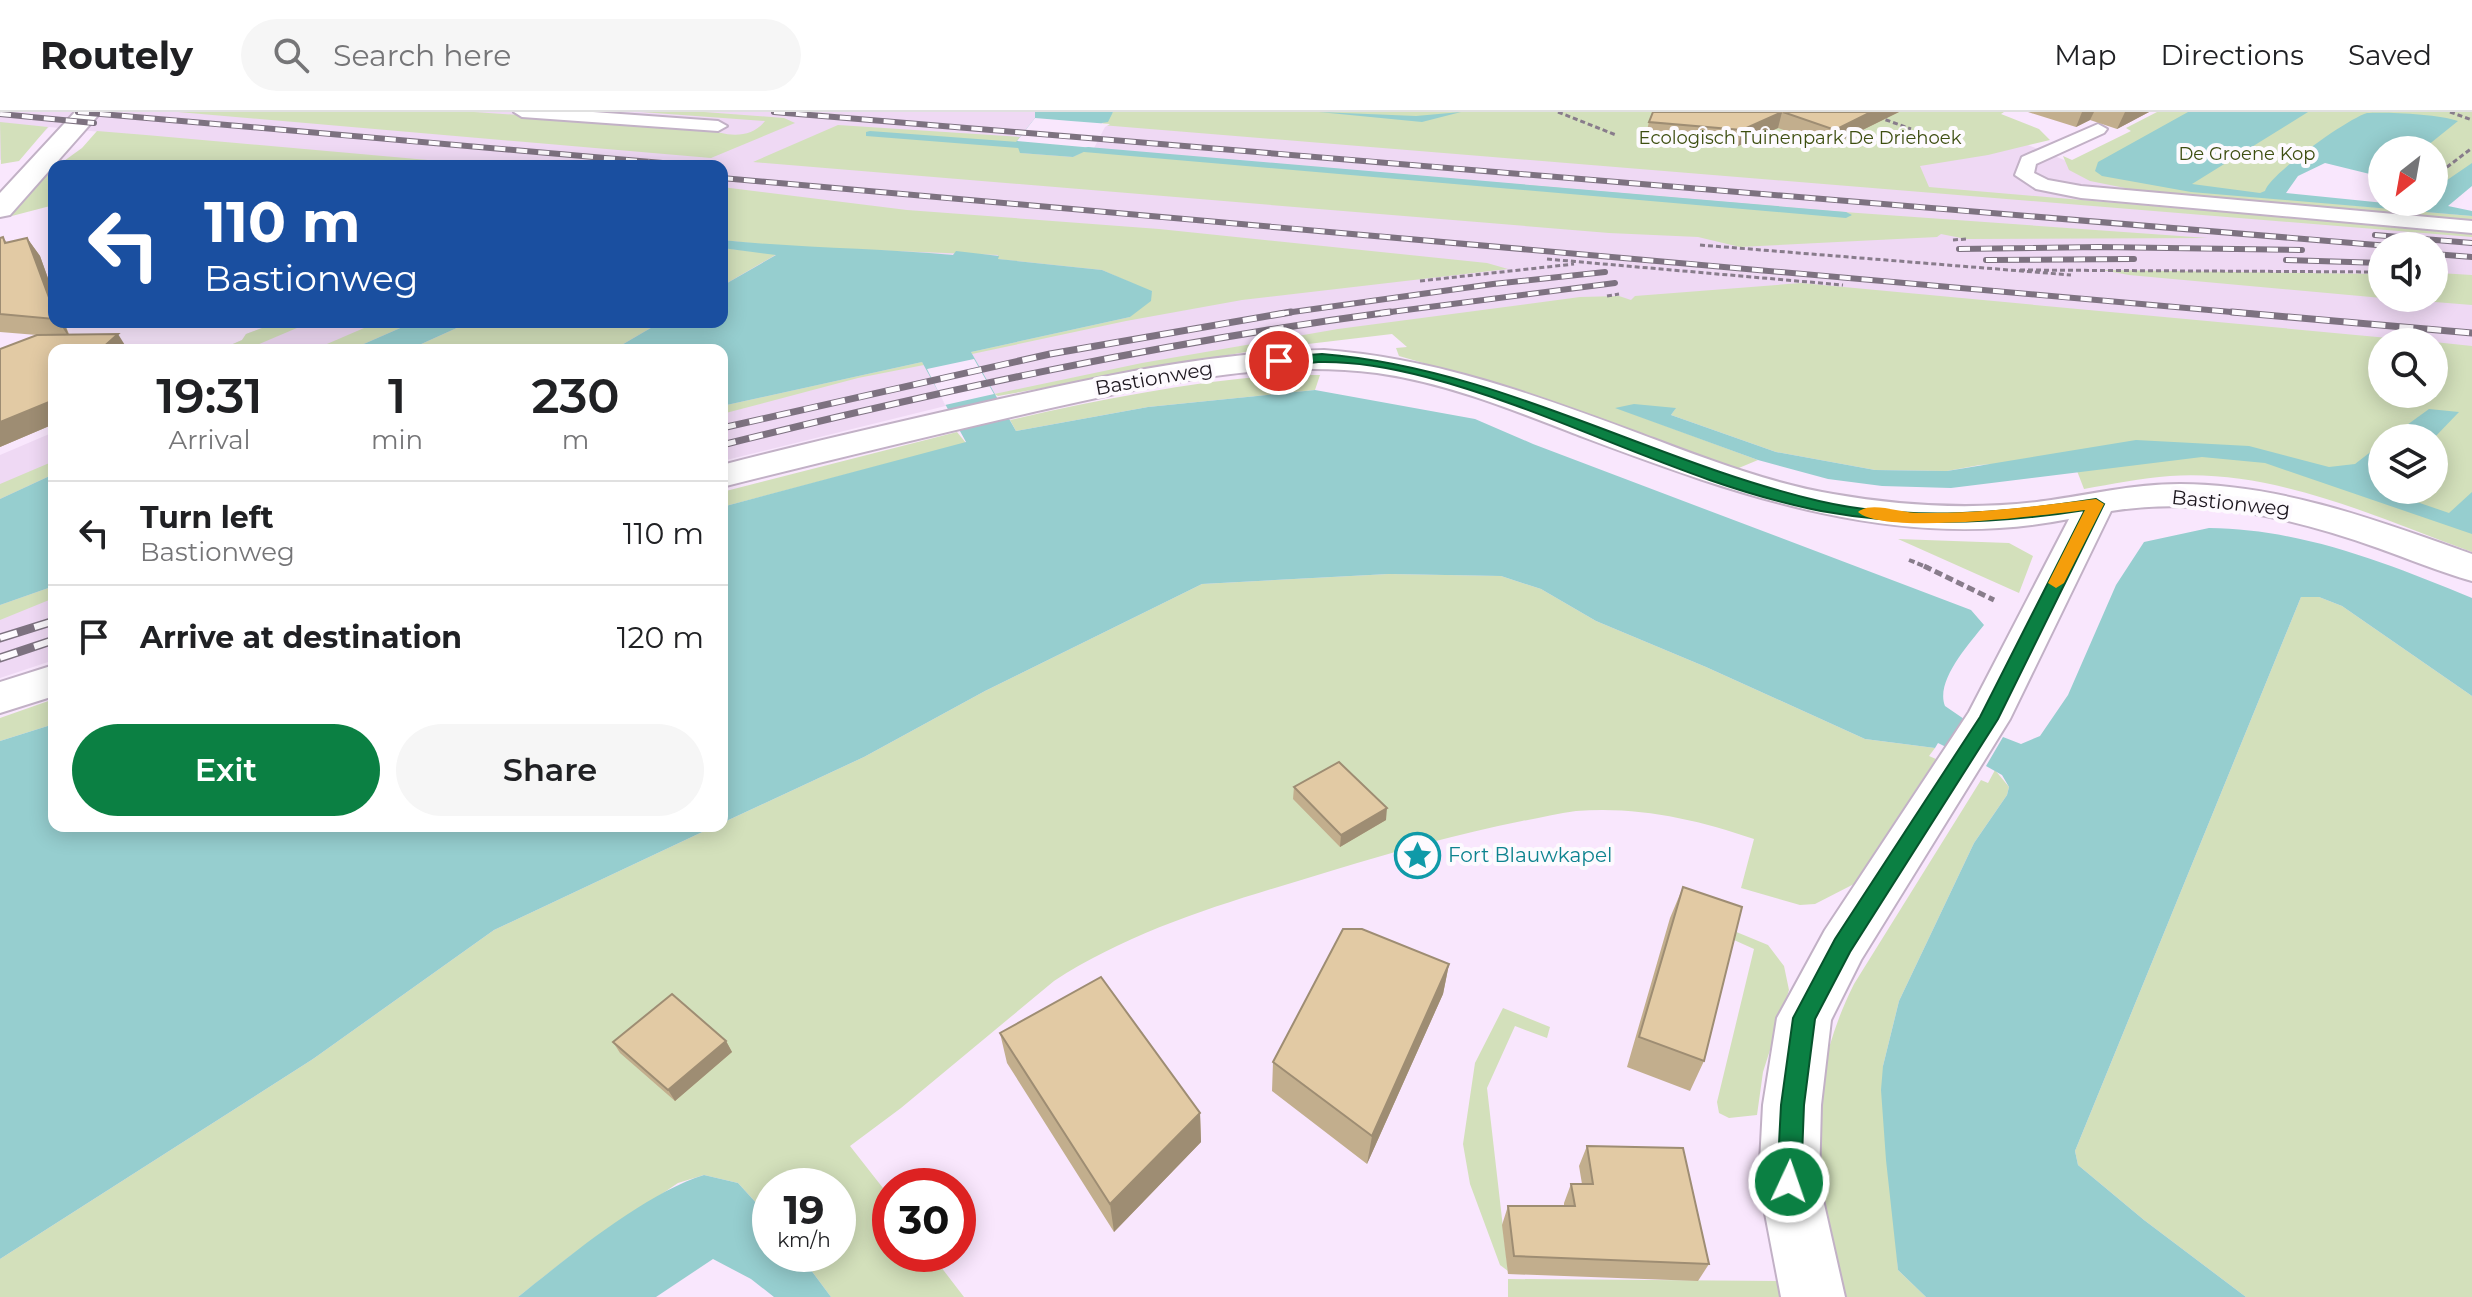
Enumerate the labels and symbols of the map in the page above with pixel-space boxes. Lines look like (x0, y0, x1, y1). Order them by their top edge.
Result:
park label: Ecologisch Tuinenpark De Driehoek (1639, 127, 1962, 149)
north arrow (2368, 136, 2448, 216)
park label: De Groene Kop (2178, 143, 2316, 165)
pin (1245, 327, 1313, 395)
street label: Bastionweg (1093, 356, 1215, 400)
street label: Bastionweg (2171, 485, 2291, 521)
place icon: Fort Blauwkapel (1393, 831, 1441, 879)
place label: Fort Blauwkapel (1448, 843, 1612, 867)
position arrow (1747, 1140, 1831, 1224)
speed limit sign: 30 (872, 1168, 976, 1272)

